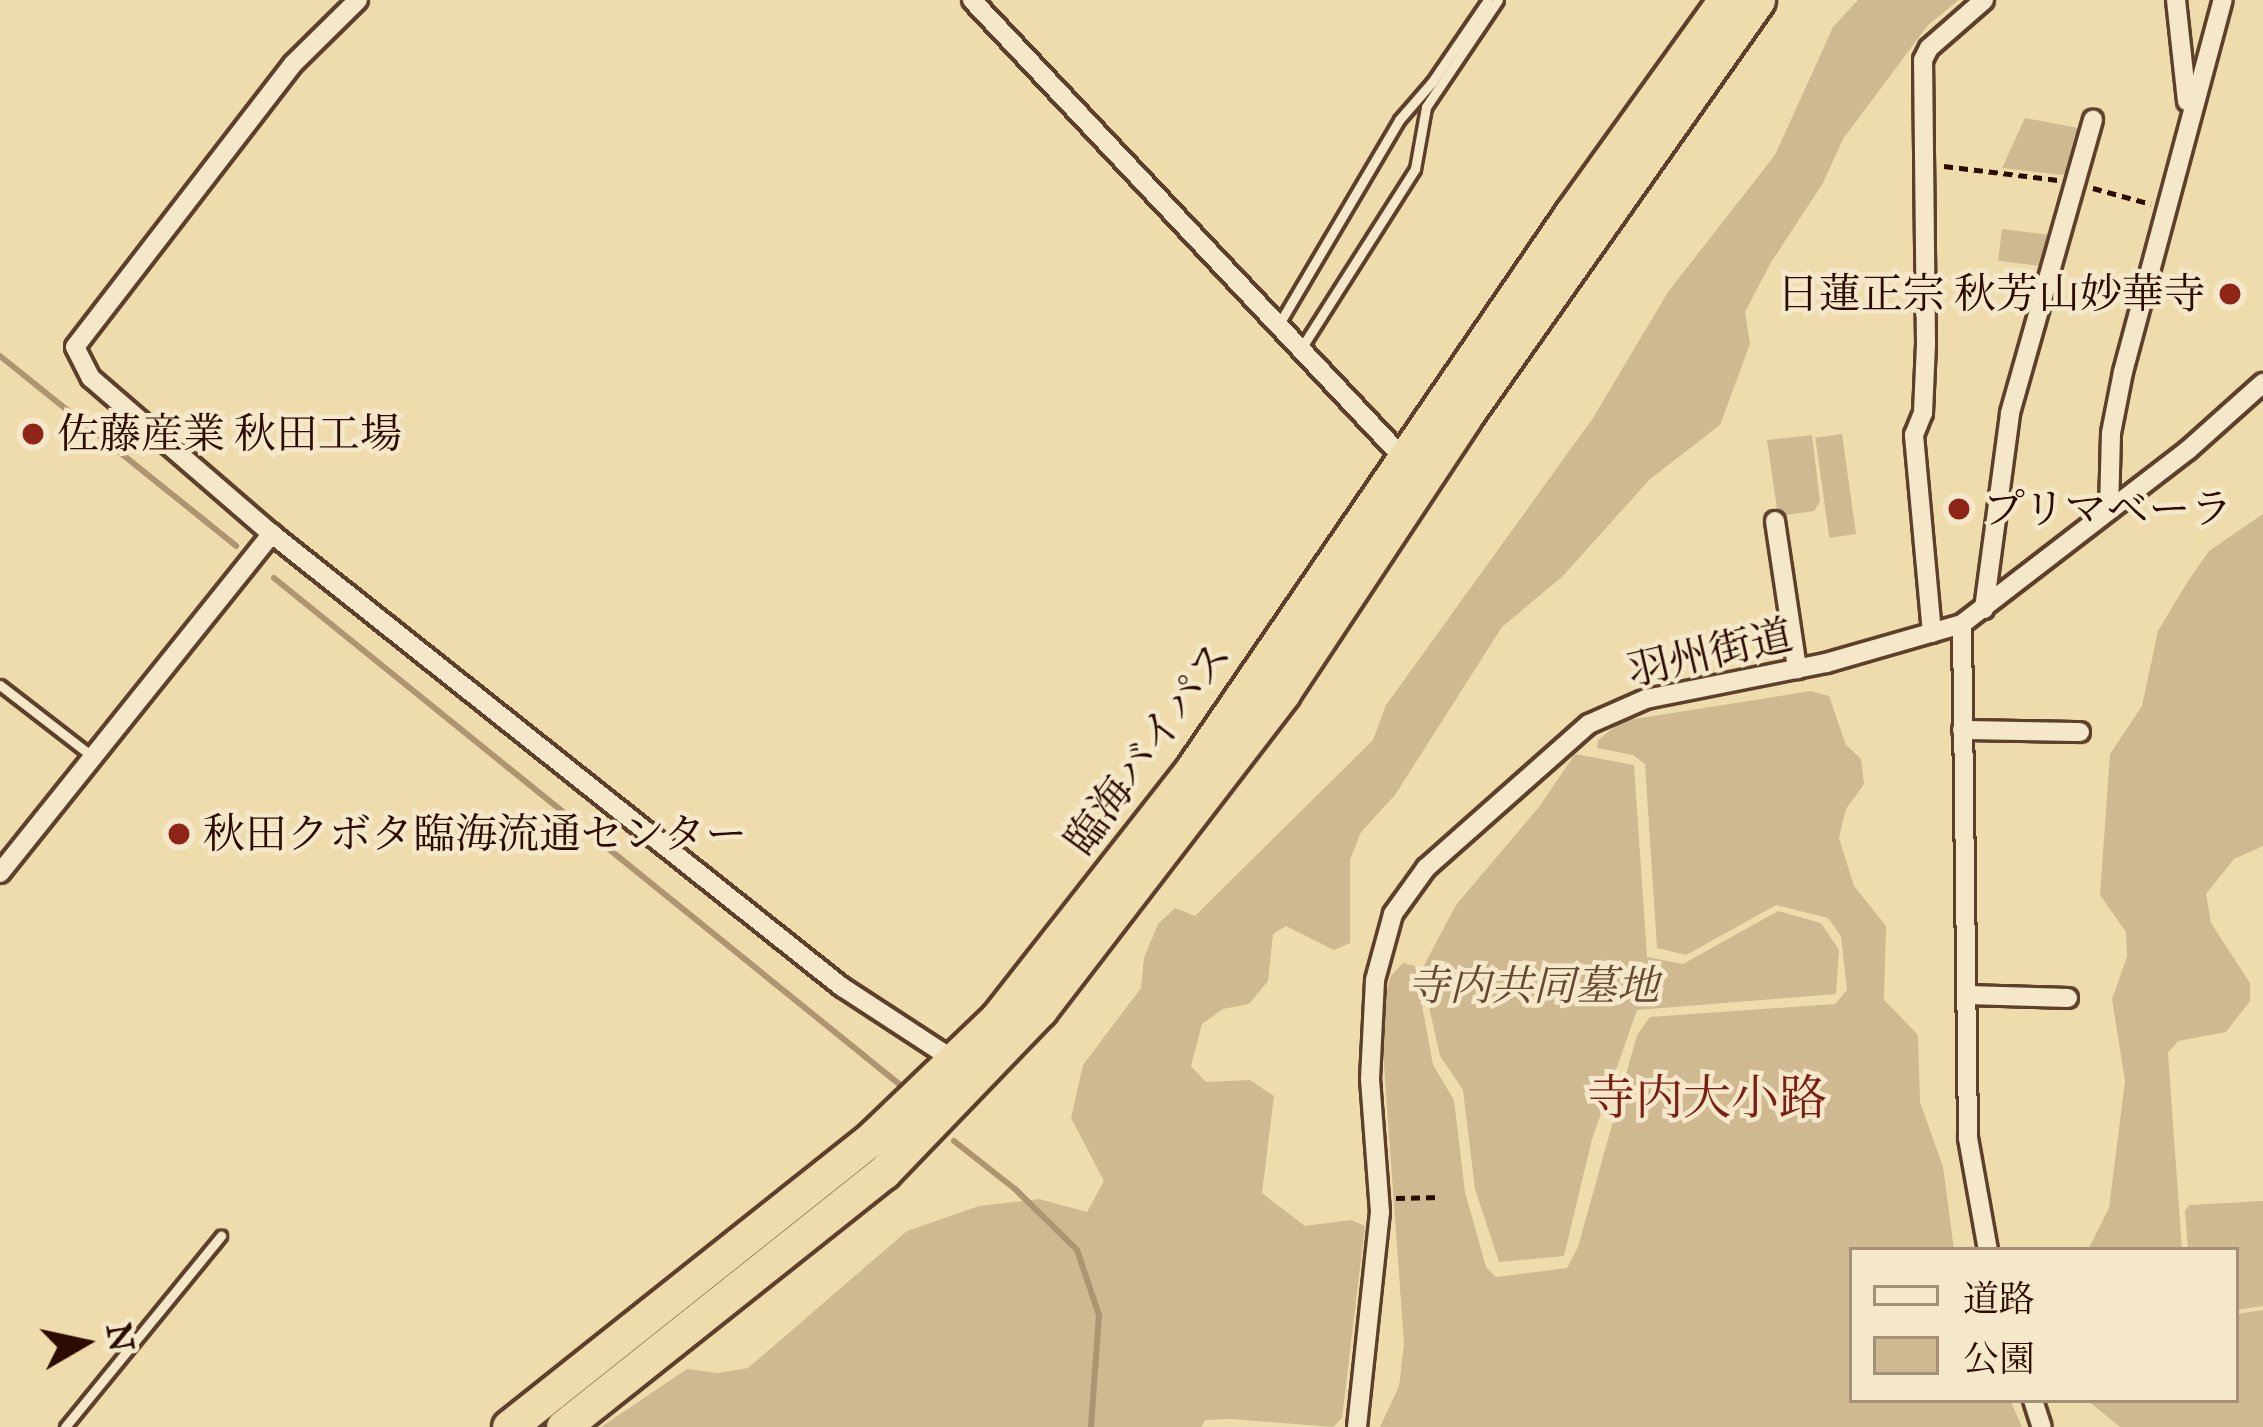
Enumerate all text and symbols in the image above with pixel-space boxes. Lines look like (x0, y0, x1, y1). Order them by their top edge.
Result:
place label: 日蓮正宗 秋芳山妙華寺 (1777, 269, 2206, 319)
marker: 日蓮正宗 秋芳山妙華寺 (2217, 281, 2243, 307)
place label: 佐藤産業 秋田工場 (57, 409, 402, 459)
marker: 佐藤産業 秋田工場 (20, 421, 46, 447)
place label: プリマベーラ (1983, 484, 2235, 534)
marker: プリマベーラ (1946, 496, 1972, 522)
street label: 羽州街道 (1622, 610, 1798, 696)
street label: 臨海バイパス (1054, 631, 1242, 865)
place label: 秋田クボタ臨海流通センター (203, 809, 749, 859)
marker: 秋田クボタ臨海流通センター (166, 821, 192, 847)
park label: 寺内共同墓地 (1407, 961, 1659, 1011)
district label: 寺内大小路 (1587, 1069, 1827, 1127)
legend (1849, 1247, 2239, 1403)
text: 道路 (1963, 1277, 2035, 1321)
north arrow (24, 1283, 144, 1403)
text: N (98, 1320, 142, 1354)
text: 公園 (1963, 1337, 2035, 1381)

